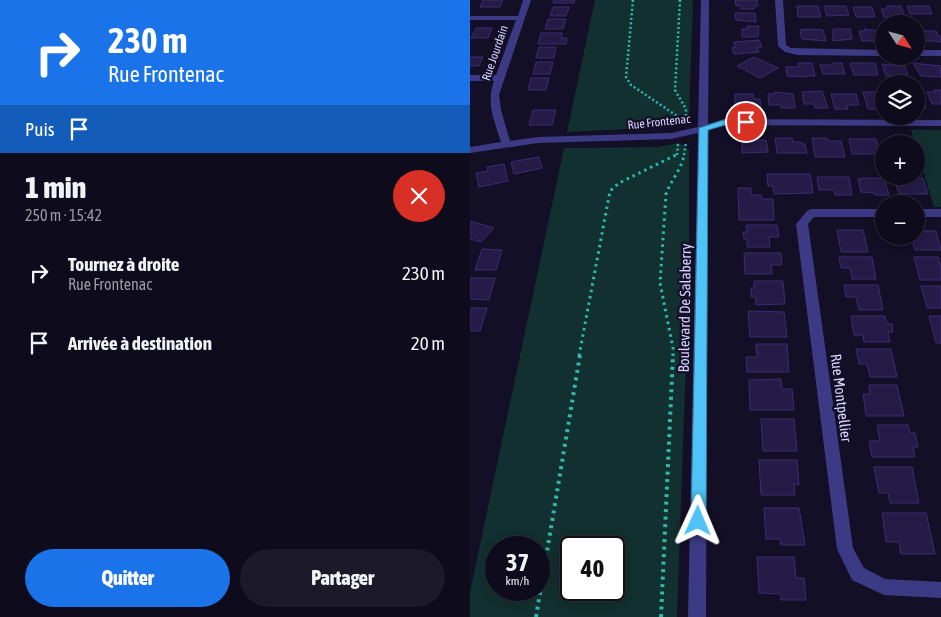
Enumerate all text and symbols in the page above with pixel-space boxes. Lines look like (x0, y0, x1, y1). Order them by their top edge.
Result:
north arrow (875, 15, 925, 65)
map controls (875, 15, 925, 245)
icon: right (25, 20, 90, 85)
text: 230 m (108, 20, 187, 60)
street label: Rue Jourdain (479, 24, 511, 82)
text: Rue Frontenac (108, 61, 224, 87)
button: layers (875, 75, 925, 125)
pin (725, 101, 767, 143)
icon: arrive (732, 108, 760, 136)
street label: Rue Frontenac (627, 112, 692, 132)
icon: arrive (65, 115, 93, 143)
text: Puis (25, 118, 55, 140)
button: + (875, 135, 925, 185)
text: 1 min (25, 170, 86, 204)
button: close (393, 170, 445, 222)
button: − (875, 195, 925, 245)
text: 250 m · 15:42 (25, 206, 102, 224)
street label: Boulevard De Salaberry (675, 243, 694, 373)
text: Tournez à droite (68, 253, 179, 275)
icon: right (25, 259, 53, 287)
text: 230 m (402, 262, 445, 284)
text: Rue Frontenac (68, 275, 152, 293)
icon: arrive (25, 329, 53, 357)
text: Arrivée à destination (68, 332, 212, 354)
text: 20 m (411, 332, 445, 354)
street label: Rue Montpellier (828, 353, 855, 444)
position arrow (671, 494, 723, 546)
speed limit sign: 40 (560, 536, 625, 601)
text: 37 (506, 548, 529, 576)
button: Quitter (25, 549, 230, 607)
button: Partager (240, 549, 445, 607)
text: km/h (506, 574, 529, 588)

